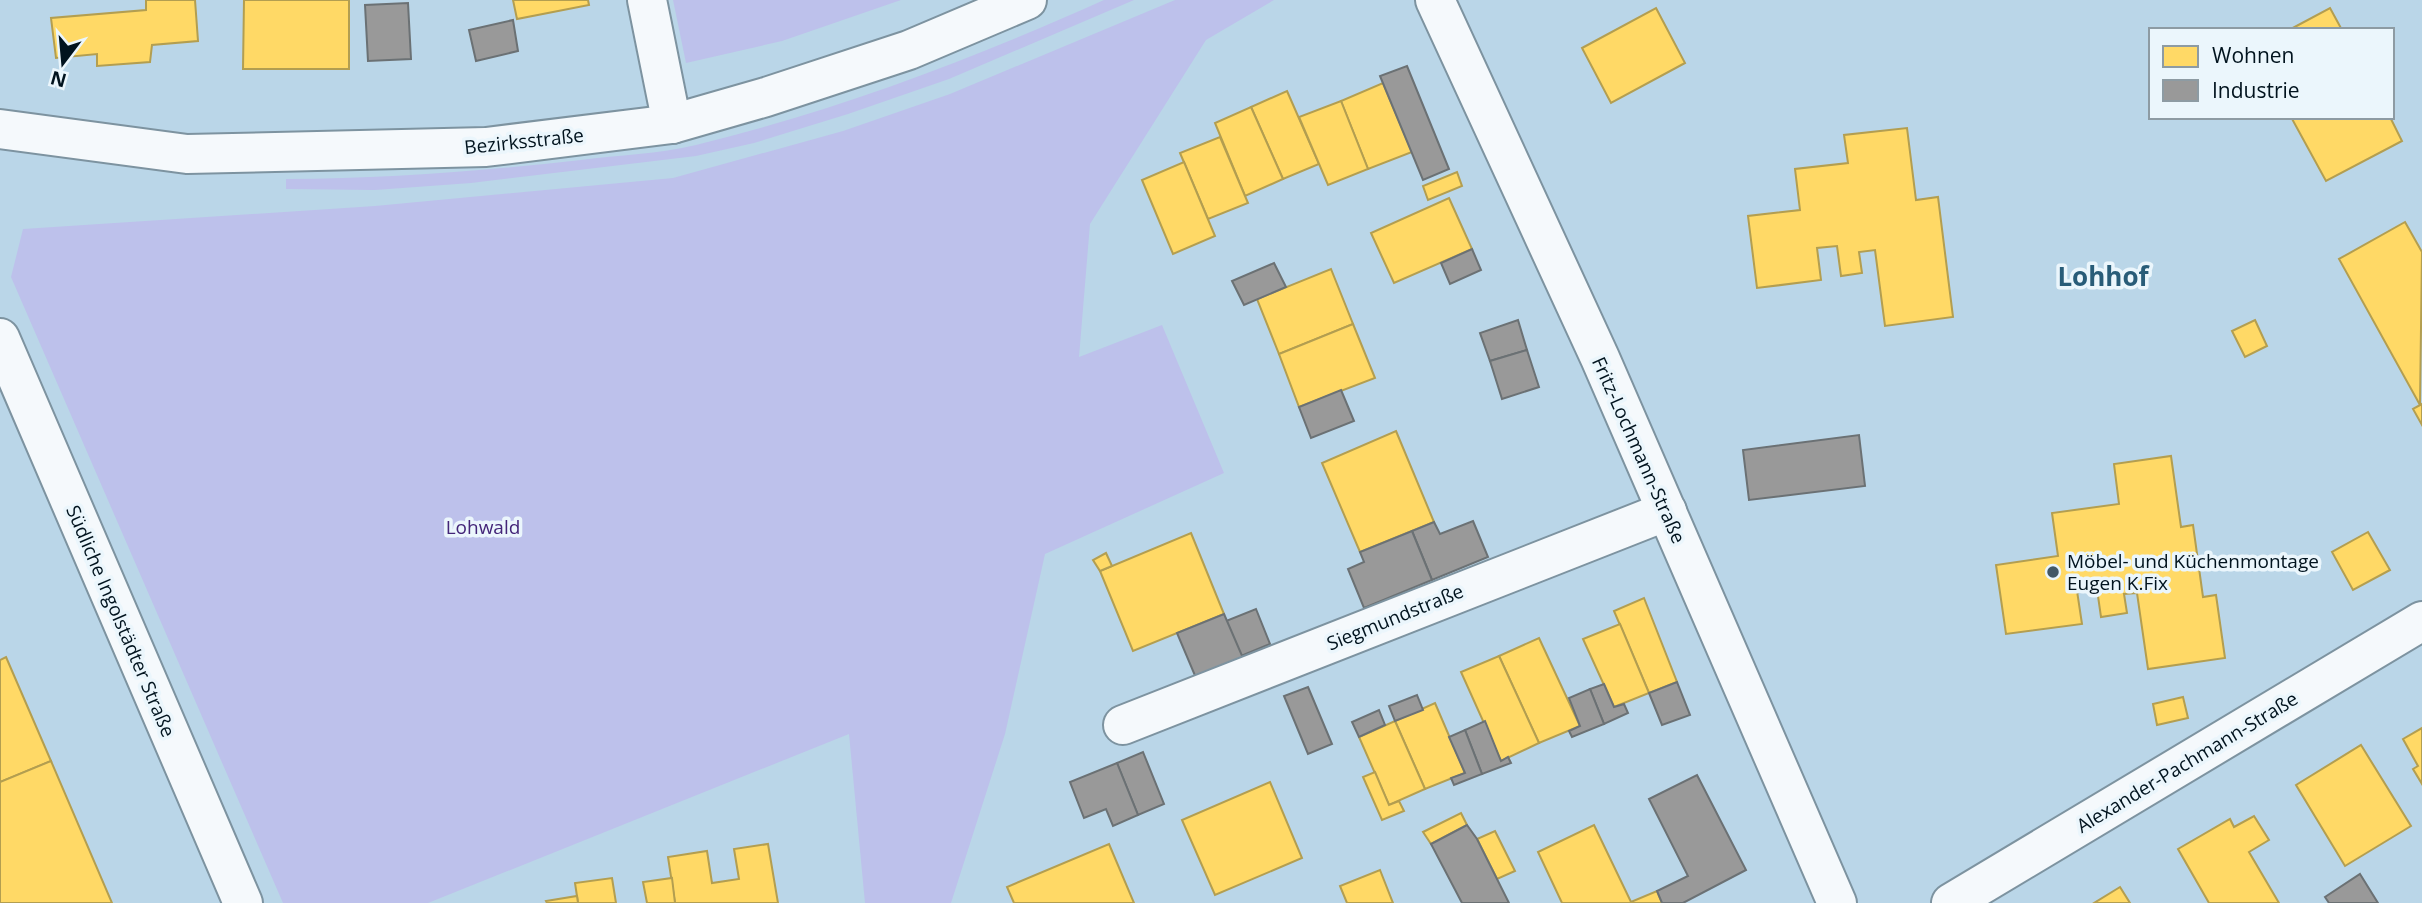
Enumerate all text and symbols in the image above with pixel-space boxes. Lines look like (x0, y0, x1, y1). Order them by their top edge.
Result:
north arrow (28, 28, 98, 98)
legend (2149, 28, 2394, 119)
text: Wohnen (2212, 41, 2294, 69)
text: N (47, 65, 69, 94)
text: Industrie (2212, 76, 2300, 104)
street label: Bezirksstraße (463, 122, 585, 160)
district label: Lohhof (2057, 258, 2150, 294)
street label: Fritz-Lochmann-Straße (1586, 353, 1692, 547)
street label: Südliche Ingolstädter Straße (60, 501, 182, 741)
park label: Lohwald (446, 514, 520, 540)
place label: Möbel- und Küchenmontage Eugen K.Fix (2067, 548, 2319, 596)
marker: Möbel- und Küchenmontage Eugen K.Fix (2045, 564, 2061, 580)
street label: Siegmundstraße (1323, 578, 1467, 656)
street label: Alexander-Pachmann-Straße (2071, 685, 2303, 839)

